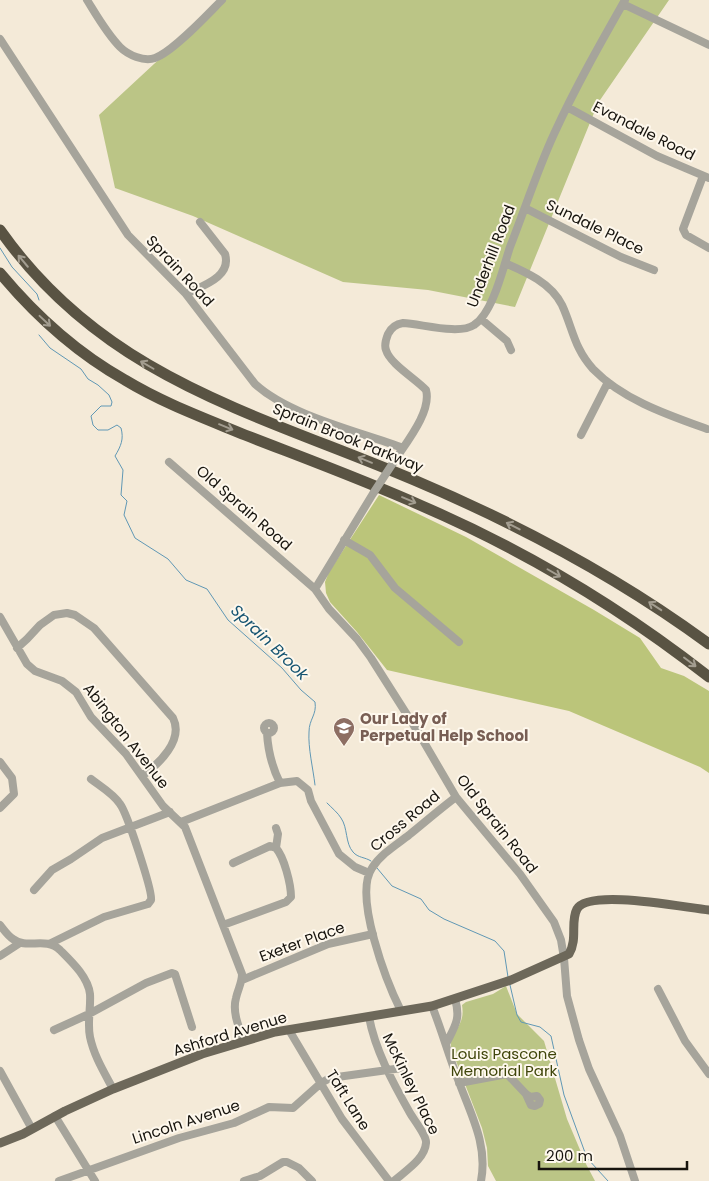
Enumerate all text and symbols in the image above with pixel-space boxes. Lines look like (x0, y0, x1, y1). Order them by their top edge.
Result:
street label: Evandale Road (590, 96, 699, 165)
street label: Sundale Place (543, 194, 648, 259)
street label: Underhill Road (461, 201, 520, 310)
street label: Sprain Road (142, 230, 219, 311)
one-way arrow (18, 255, 29, 268)
one-way arrow (39, 315, 52, 327)
one-way arrow (140, 360, 155, 369)
street label: Sprain Brook Parkway (270, 398, 427, 478)
one-way arrow (218, 423, 233, 432)
one-way arrow (358, 455, 373, 464)
street label: Old Sprain Road (192, 460, 297, 555)
one-way arrow (401, 496, 416, 506)
one-way arrow (506, 521, 521, 530)
one-way arrow (547, 568, 562, 578)
water label: Sprain Brook (226, 599, 314, 686)
one-way arrow (648, 601, 662, 611)
one-way arrow (683, 657, 697, 667)
street label: Abington Avenue (79, 679, 174, 793)
place label: Our Lady of Perpetual Help School (360, 708, 528, 746)
school or university icon: Our Lady of Perpetual Help School (332, 716, 356, 747)
street label: Old Sprain Road (452, 770, 543, 878)
street label: Cross Road (365, 785, 444, 856)
street label: Exeter Place (256, 916, 347, 967)
street label: Ashford Avenue (170, 1006, 289, 1061)
street label: McKinley Place (378, 1029, 445, 1138)
park label: Louis Pascone Memorial Park (451, 1043, 558, 1081)
street label: Taft Lane (321, 1065, 375, 1134)
street label: Lincoln Avenue (129, 1094, 242, 1149)
scale bar (539, 1138, 686, 1170)
text: 200 m (546, 1145, 593, 1166)

